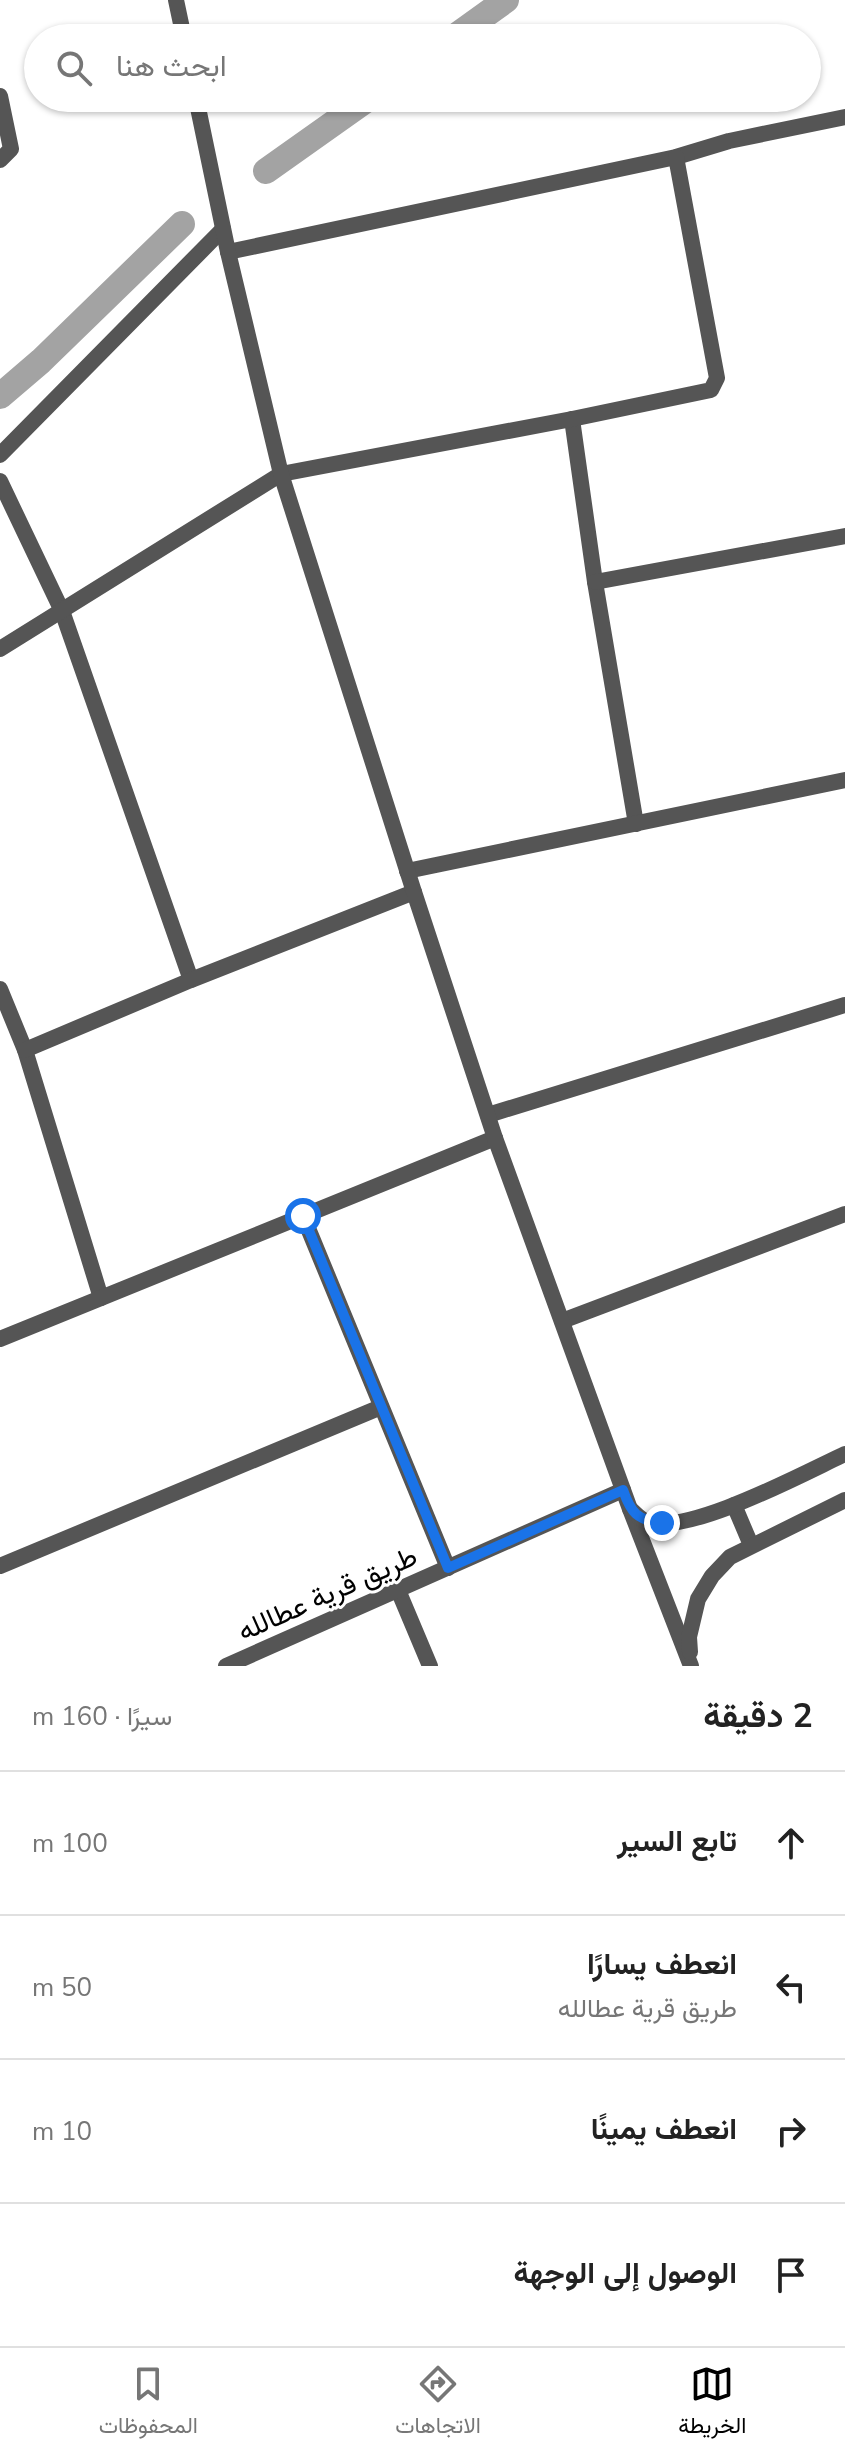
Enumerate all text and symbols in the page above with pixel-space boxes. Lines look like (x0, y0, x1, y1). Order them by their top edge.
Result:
search box (24, 24, 821, 112)
icon: search (52, 46, 96, 90)
text: ابحث هنا (116, 46, 227, 87)
route start (285, 1198, 321, 1234)
route end (644, 1505, 680, 1541)
street label: طريق قرية عطالله (232, 1537, 423, 1651)
text: 2 دقيقة (703, 1693, 813, 1739)
text: سيرًا · 160 m (32, 1699, 172, 1734)
text: تابع السير (617, 1821, 737, 1862)
icon: ahead (769, 1821, 813, 1865)
text: 100 m (32, 1826, 108, 1861)
text: انعطف يسارًا (587, 1944, 737, 1985)
icon: left (769, 1965, 813, 2009)
text: 50 m (32, 1970, 92, 2005)
text: طريق قرية عطالله (558, 1991, 737, 2026)
text: انعطف يمينًا (591, 2109, 737, 2150)
icon: right (769, 2109, 813, 2153)
text: 10 m (32, 2114, 92, 2149)
text: الوصول إلى الوجهة (513, 2253, 737, 2294)
icon: arrive (769, 2253, 813, 2297)
tab: المحفوظات (99, 2362, 198, 2445)
tab: الاتجاهات (395, 2362, 481, 2445)
tab: الخريطة (678, 2362, 746, 2445)

